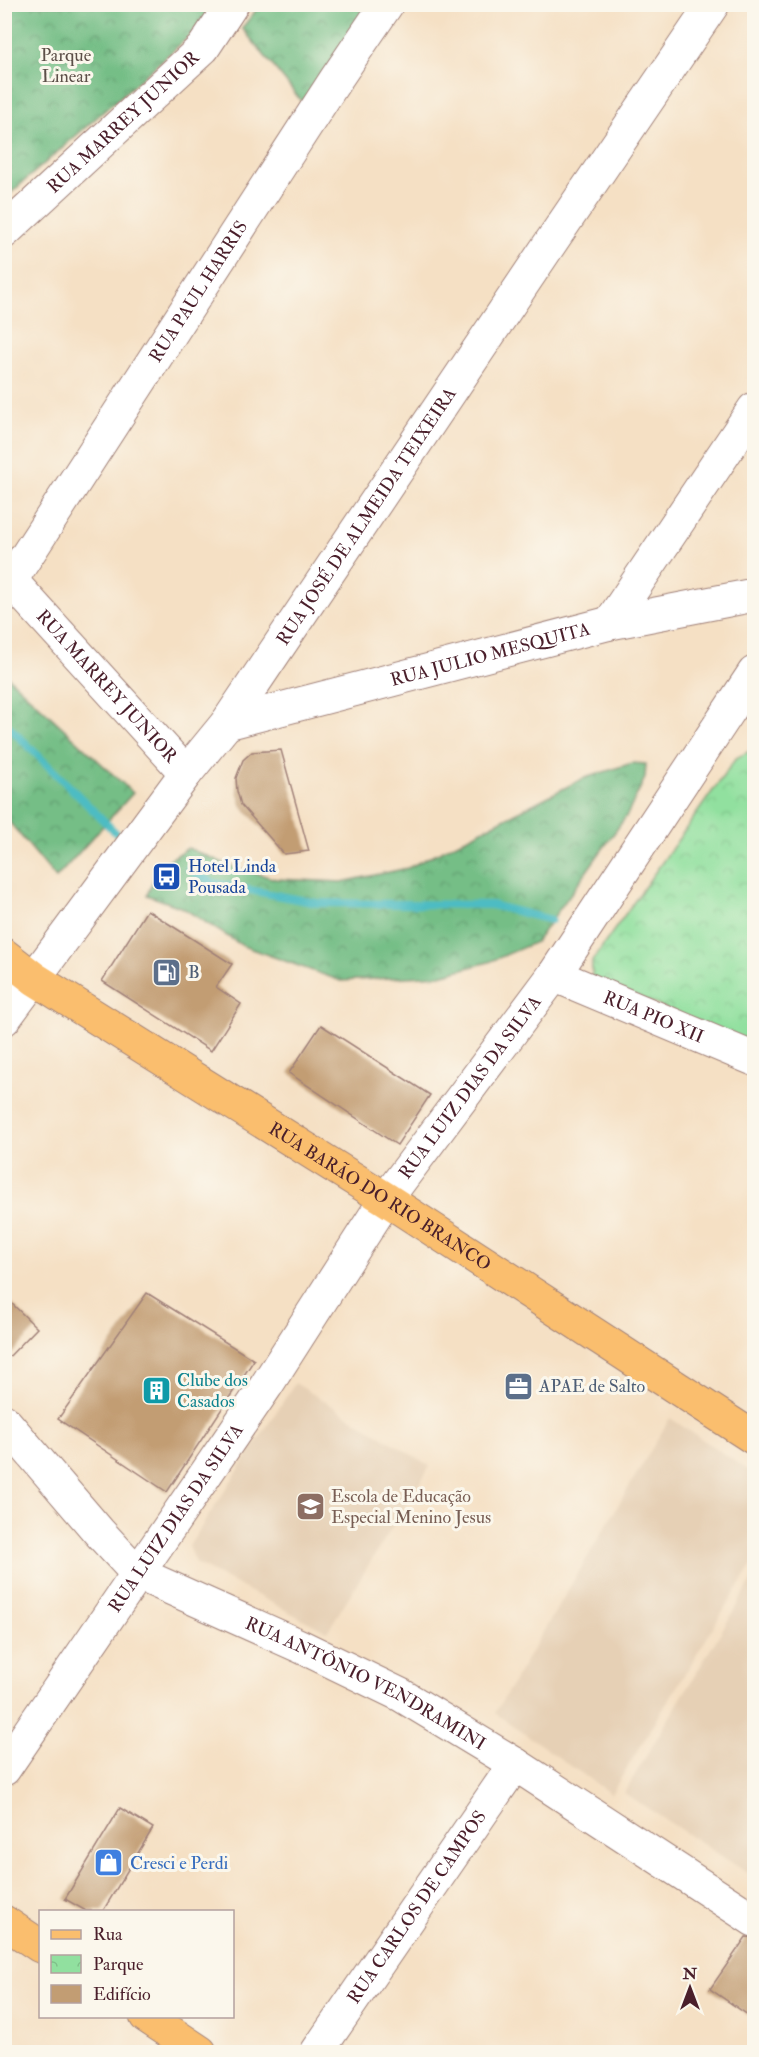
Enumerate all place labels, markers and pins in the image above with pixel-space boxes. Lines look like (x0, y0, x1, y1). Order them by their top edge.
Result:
place label: Hotel Linda Pousada (188, 855, 277, 899)
bus stop icon: Hotel Linda Pousada (151, 860, 183, 892)
fuel station icon: B (151, 956, 183, 988)
place label: B (188, 961, 200, 984)
place label: Clube dos Casados (177, 1369, 248, 1413)
office icon: APAE de Salto (502, 1370, 534, 1402)
building icon: Clube dos Casados (140, 1374, 172, 1406)
place label: APAE de Salto (538, 1375, 645, 1398)
place label: Escola de Educação Especial Menino Jesus (331, 1485, 491, 1529)
school or university icon: Escola de Educação Especial Menino Jesus (294, 1490, 326, 1522)
shop icon: Cresci e Perdi (93, 1847, 125, 1879)
place label: Cresci e Perdi (130, 1852, 229, 1875)

